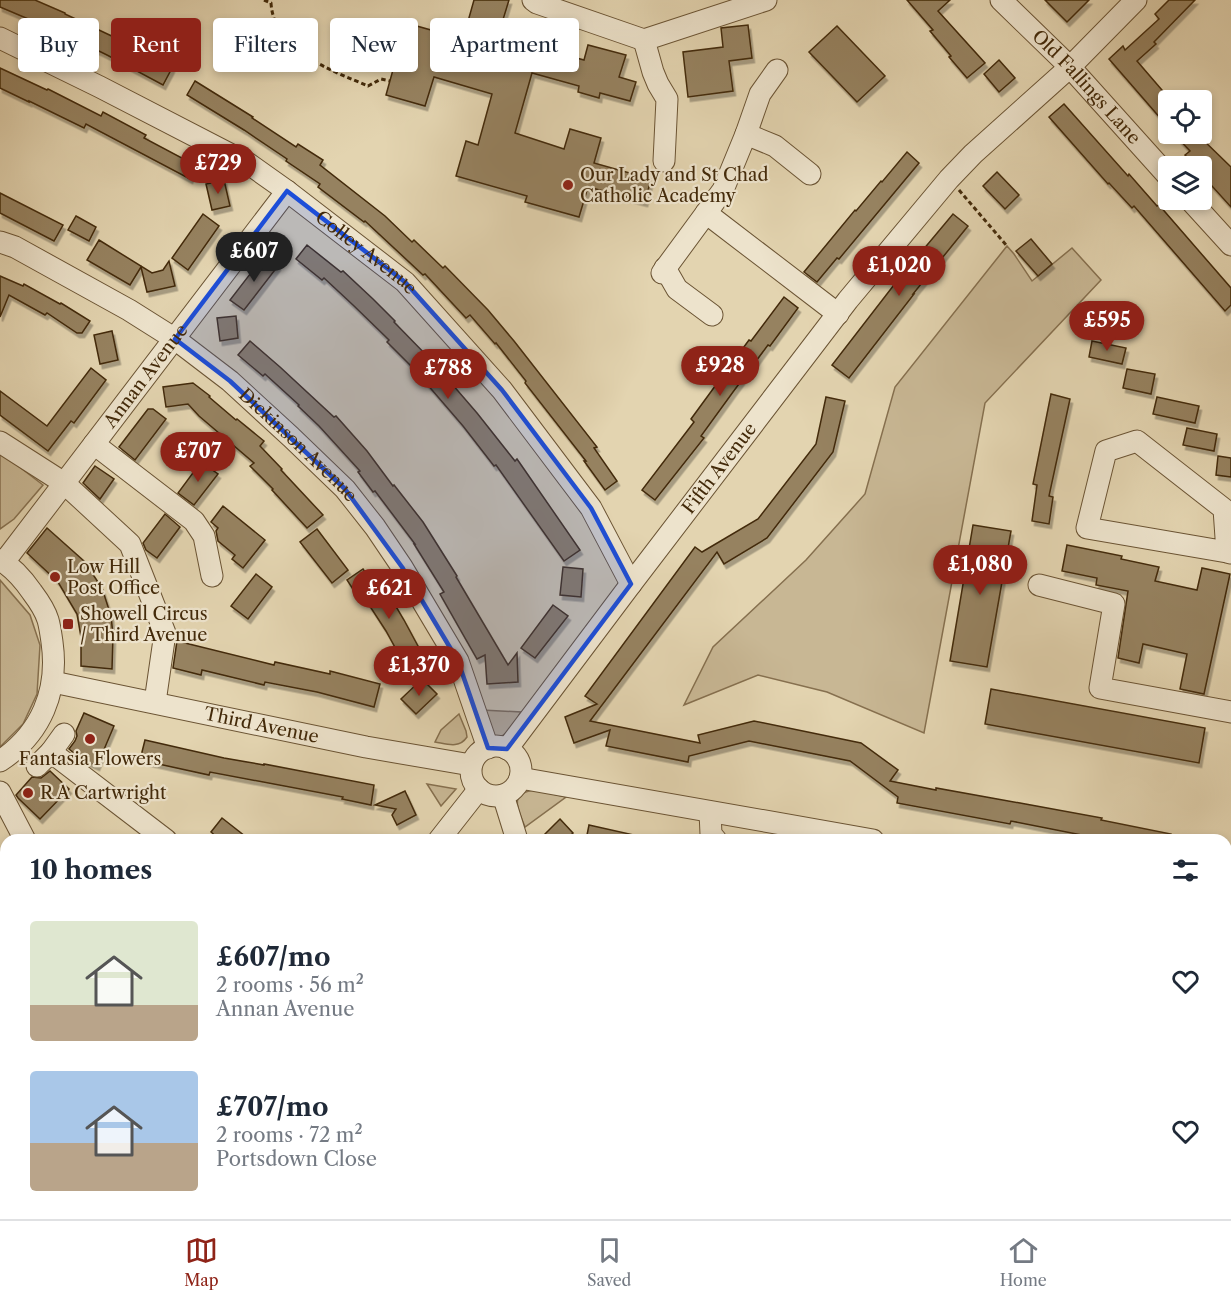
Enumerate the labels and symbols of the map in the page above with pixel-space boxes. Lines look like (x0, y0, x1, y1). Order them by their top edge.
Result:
street label: Old Fallings Lane (1027, 25, 1145, 149)
pin: £729 (182, 144, 254, 195)
place label: Our Lady and St Chad Catholic Academy (580, 164, 769, 207)
marker: Our Lady and St Chad Catholic Academy (561, 178, 575, 192)
street label: Colley Avenue (311, 206, 422, 299)
pin: £607 (218, 232, 290, 283)
pin: £1,020 (850, 246, 948, 297)
pin: £595 (1071, 301, 1143, 352)
street label: Annan Avenue (99, 320, 193, 433)
pin: £928 (684, 346, 756, 397)
pin: £788 (412, 349, 484, 400)
street label: Dickinson Avenue (234, 384, 362, 506)
street label: Fifth Avenue (678, 418, 761, 518)
pin: £707 (162, 432, 234, 483)
pin: £1,080 (931, 545, 1029, 596)
place label: Low Hill Post Office (67, 556, 160, 599)
pin: £621 (353, 569, 425, 620)
marker: Low Hill Post Office (48, 570, 62, 584)
place label: Showell Circus / Third Avenue (80, 603, 208, 646)
marker: Showell Circus / Third Avenue (61, 617, 75, 631)
pin: £1,370 (370, 646, 468, 697)
street label: Third Avenue (202, 703, 321, 748)
marker: Fantasia Flowers (83, 732, 97, 746)
place label: Fantasia Flowers (19, 748, 161, 770)
place label: R A Cartwright (40, 782, 167, 804)
marker: R A Cartwright (21, 786, 35, 800)

